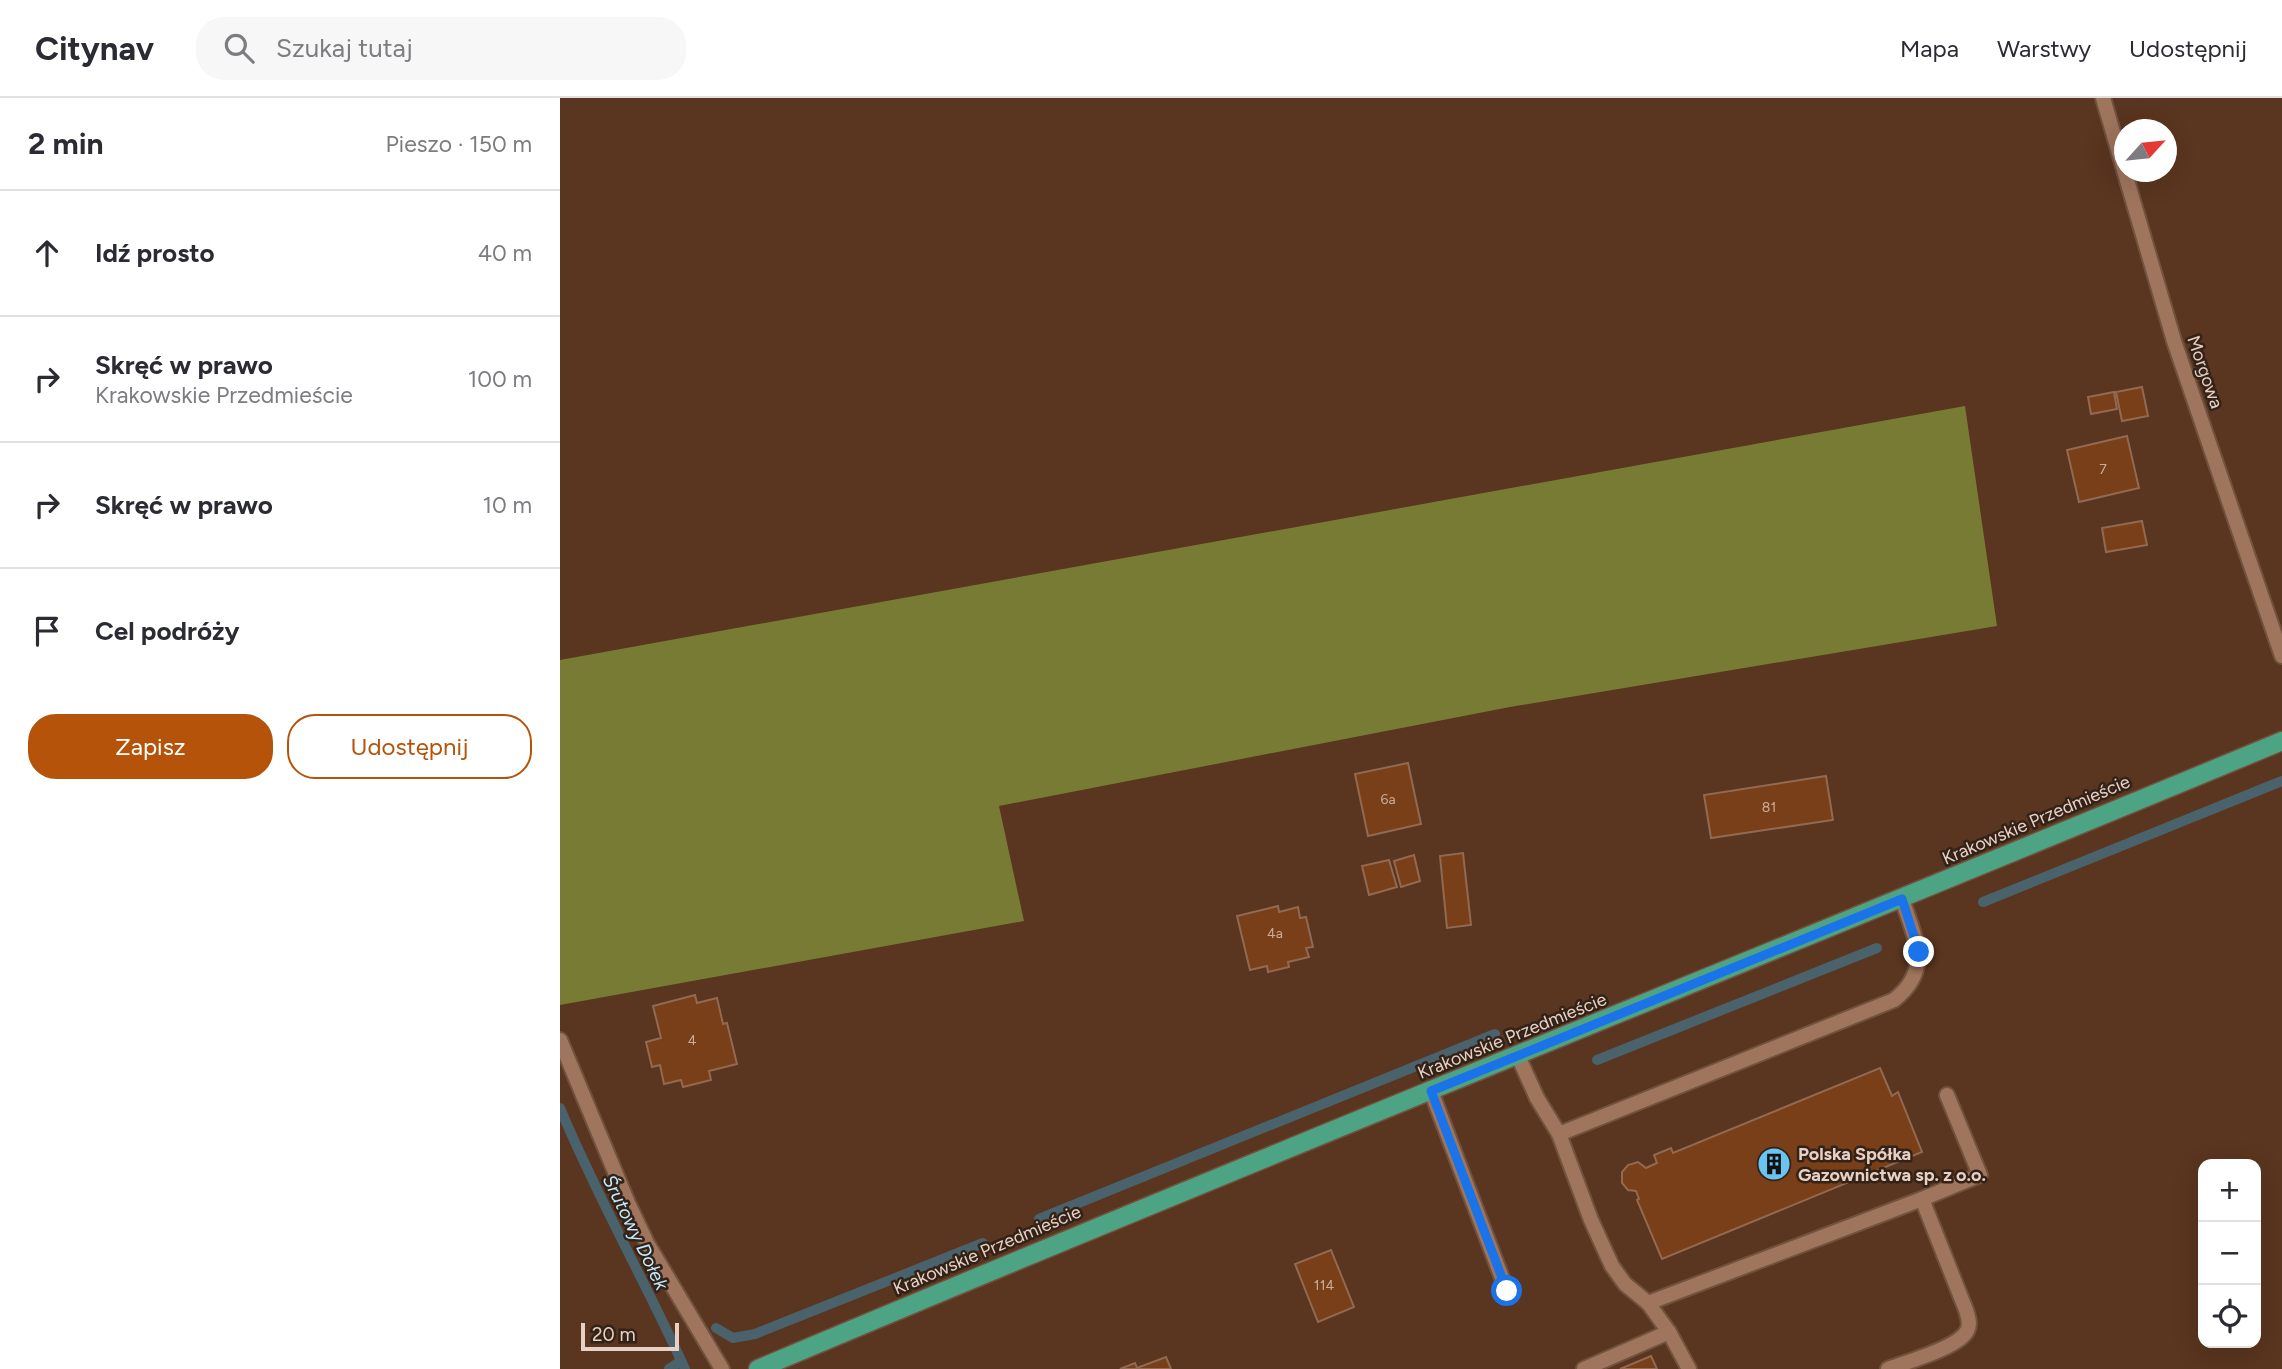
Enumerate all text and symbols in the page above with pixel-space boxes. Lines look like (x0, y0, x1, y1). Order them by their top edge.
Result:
search box (196, 17, 686, 80)
text: Citynav (35, 29, 154, 68)
icon: search (220, 29, 258, 67)
text: Szukaj tutaj (276, 32, 413, 64)
text: Mapa (1900, 34, 1959, 63)
text: Warstwy (1997, 34, 2091, 63)
text: Udostępnij (2129, 34, 2247, 63)
north arrow (2114, 119, 2177, 182)
text: 2 min (28, 125, 104, 162)
text: Pieszo · 150 m (386, 130, 532, 158)
icon: ahead (28, 234, 66, 272)
text: Idź prosto (95, 237, 215, 269)
text: 40 m (478, 239, 532, 267)
street label: Morgowa (2182, 333, 2228, 411)
text: Skręć w prawo (95, 349, 273, 381)
icon: right (28, 360, 66, 398)
text: 100 m (468, 365, 532, 393)
text: Krakowskie Przedmieście (95, 381, 353, 409)
house number: 7 (2099, 461, 2107, 478)
icon: right (28, 486, 66, 524)
text: Skręć w prawo (95, 489, 273, 521)
text: 10 m (483, 491, 532, 519)
icon: arrive (28, 612, 66, 650)
text: Cel podróży (95, 615, 239, 647)
button: Zapisz (28, 714, 273, 779)
button: Udostępnij (287, 714, 532, 779)
street label: Krakowskie Przedmieście (1939, 770, 2133, 870)
house number: 6a (1380, 791, 1396, 808)
house number: 81 (1762, 799, 1776, 816)
house number: 4a (1267, 925, 1283, 942)
route end (1903, 936, 1934, 967)
street label: Krakowskie Przedmieście (1414, 988, 1610, 1084)
house number: 4 (688, 1032, 697, 1049)
place label: Polska Spółka Gazownictwa sp. z o.o. (1798, 1143, 1986, 1186)
building icon: Polska Spółka Gazownictwa sp. z o.o. (1755, 1145, 1793, 1183)
map controls (2198, 1159, 2261, 1348)
button: + (2198, 1159, 2261, 1222)
water label: Śrutowy Dołek (598, 1171, 674, 1294)
street label: Krakowskie Przedmieście (890, 1200, 1084, 1300)
button: − (2198, 1222, 2261, 1285)
route start (1491, 1275, 1522, 1306)
house number: 114 (1314, 1277, 1334, 1294)
button: locate (2198, 1285, 2261, 1348)
scale bar (581, 1320, 679, 1352)
text: 20 m (592, 1323, 636, 1346)

